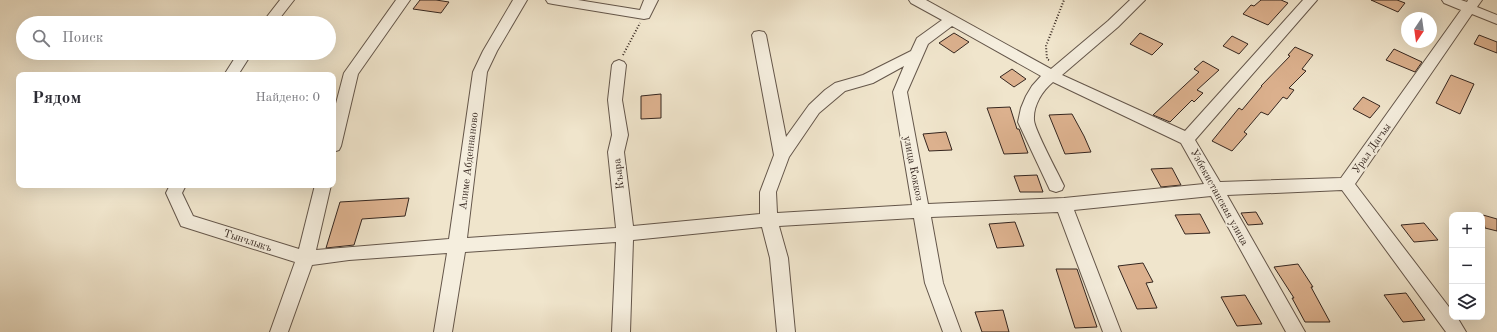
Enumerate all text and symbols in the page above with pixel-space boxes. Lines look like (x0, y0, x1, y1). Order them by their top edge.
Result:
north arrow (1401, 12, 1437, 48)
search box (16, 16, 336, 60)
icon: search (30, 27, 52, 49)
text: Поиск (62, 31, 103, 46)
text: Рядом (32, 90, 81, 107)
text: Найдено: 0 (256, 91, 320, 104)
street label: Алиме Абденнаново (458, 112, 481, 211)
street label: Урал Дагъы (1351, 122, 1394, 176)
street label: улица Коккоз (901, 135, 924, 202)
street label: Узбекистанская улица (1188, 148, 1250, 248)
street label: Къара (612, 157, 627, 190)
map controls (1449, 212, 1485, 320)
button: + (1449, 212, 1485, 248)
street label: Тынчлыкъ (222, 228, 274, 255)
button: − (1449, 248, 1485, 284)
button: layers (1449, 284, 1485, 320)

